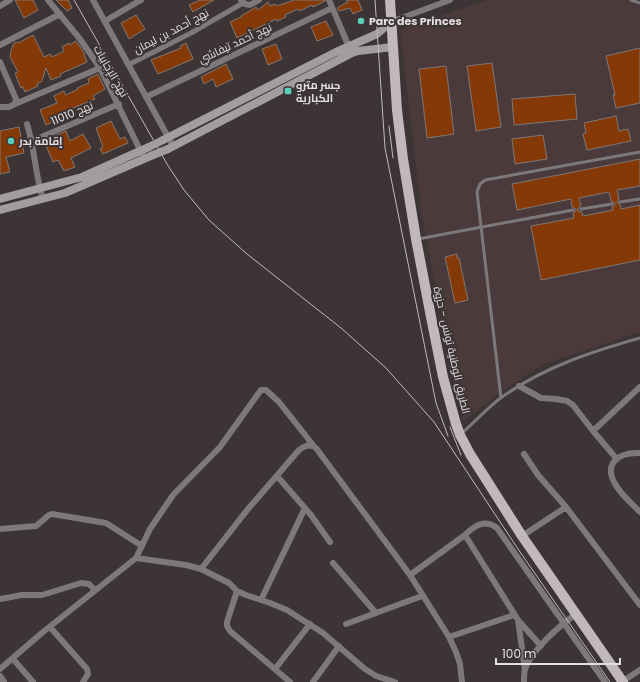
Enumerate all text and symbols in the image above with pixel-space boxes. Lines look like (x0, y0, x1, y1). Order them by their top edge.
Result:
street label: نهج أحمد بن ليمان (131, 4, 212, 58)
place label: Parc des Princes (369, 13, 462, 29)
marker: Parc des Princes (356, 16, 366, 26)
street label: نهج أحمد تيفاشي (196, 19, 274, 67)
street label: نهج الإجابيات (90, 42, 132, 100)
place label: جسر مترو الكبارية (296, 77, 340, 106)
marker: جسر مترو الكبارية (283, 86, 293, 96)
street label: نهج 11010 (48, 97, 96, 129)
place label: إقامة بدر (18, 133, 63, 149)
marker: إقامة بدر (6, 136, 16, 146)
street label: الطريق الوطنية تونس - حزوة (430, 285, 474, 415)
scale bar (496, 640, 620, 666)
text: 100 m (502, 645, 536, 662)

